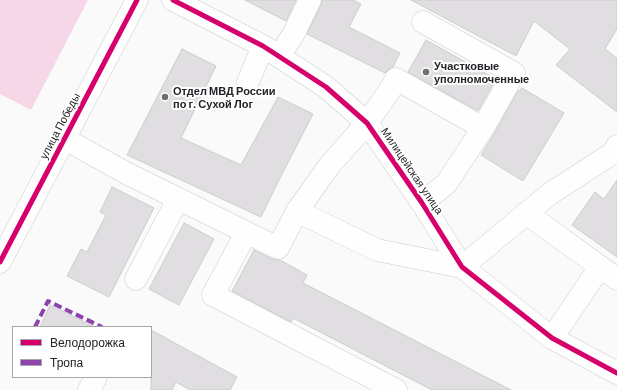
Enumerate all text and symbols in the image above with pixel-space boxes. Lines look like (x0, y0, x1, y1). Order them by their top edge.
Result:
place label: Участковые уполномоченные (434, 59, 529, 85)
marker: Участковые уполномоченные (421, 67, 431, 77)
place label: Отдел МВД России по г. Сухой Лог (173, 84, 275, 110)
street label: улица Победы (37, 91, 83, 161)
marker: Отдел МВД России по г. Сухой Лог (160, 92, 170, 102)
street label: Милицейская улица (378, 125, 446, 217)
legend (12, 326, 152, 378)
text: Велодорожка (50, 335, 125, 349)
text: Тропа (50, 355, 83, 369)

